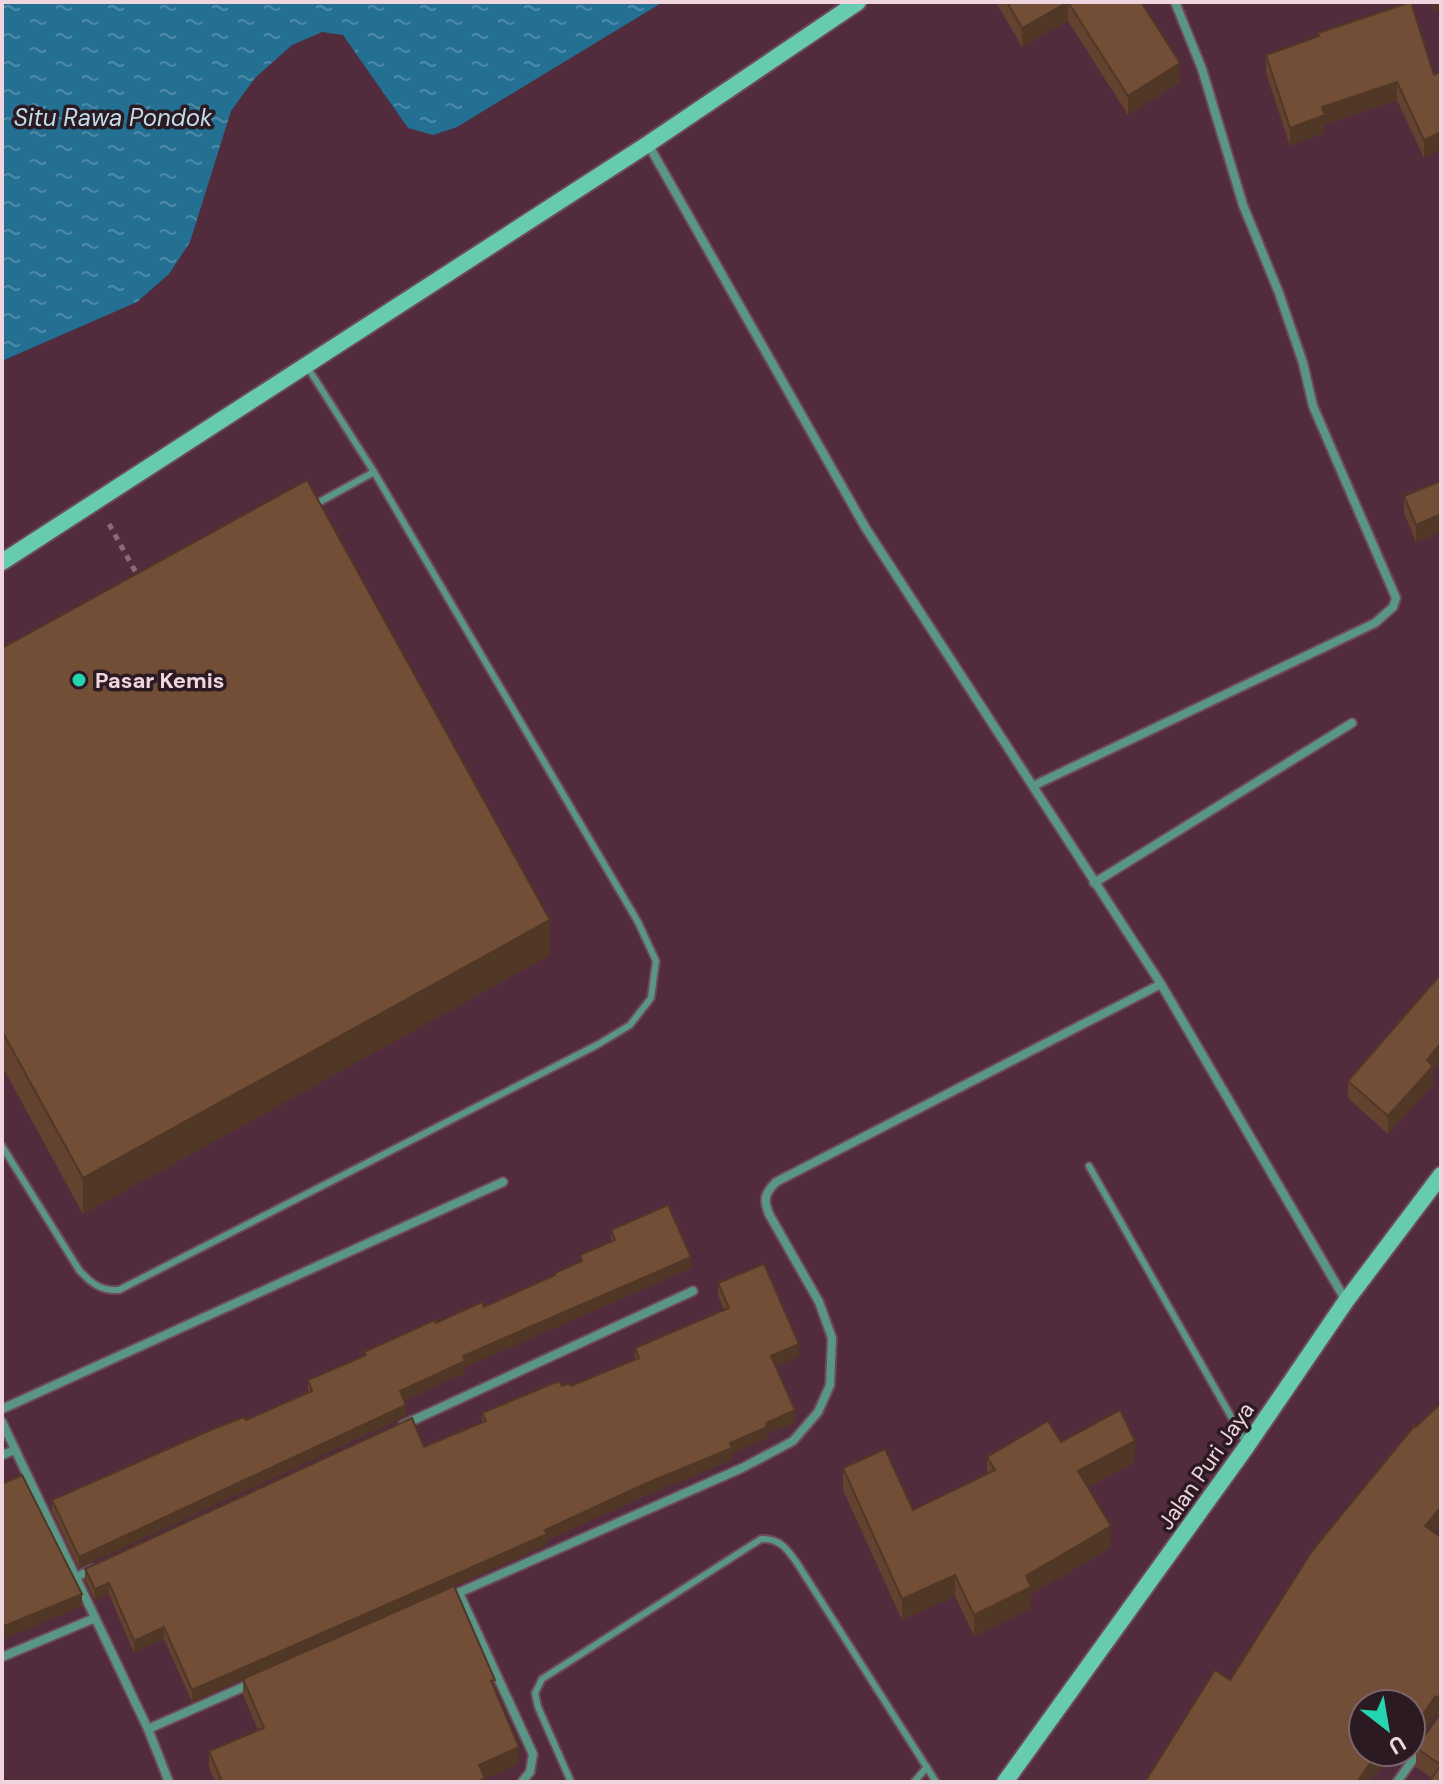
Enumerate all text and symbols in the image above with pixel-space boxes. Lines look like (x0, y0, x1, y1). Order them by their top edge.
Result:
water label: Situ Rawa Pondok (14, 102, 213, 133)
place label: Pasar Kemis (95, 666, 225, 695)
marker: Pasar Kemis (70, 671, 88, 689)
street label: Jalan Puri Jaya (1151, 1397, 1261, 1535)
north arrow (1347, 1688, 1427, 1768)
text: U (1383, 1728, 1411, 1761)

